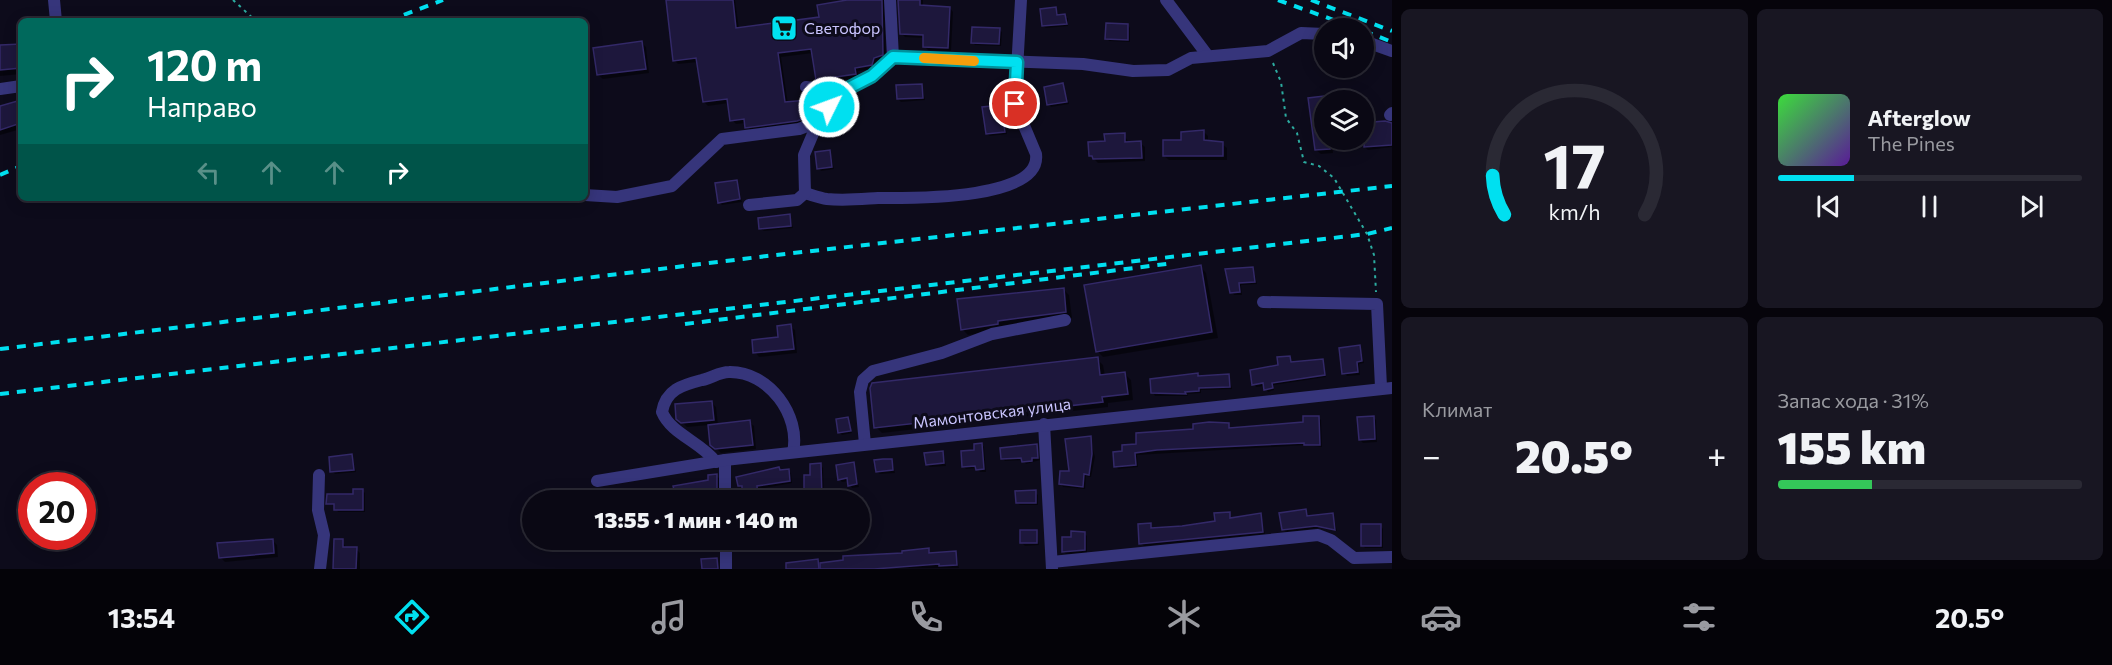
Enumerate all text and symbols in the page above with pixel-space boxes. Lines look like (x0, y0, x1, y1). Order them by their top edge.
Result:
supermarket icon: Светофор (769, 13, 799, 43)
place label: Светофор (804, 18, 880, 37)
map controls (1314, 18, 1374, 150)
button: sound (1314, 18, 1374, 78)
text: 120 m (147, 38, 262, 90)
icon: right (48, 42, 126, 120)
position arrow (797, 75, 861, 139)
pin (989, 78, 1040, 129)
icon: arrive (998, 87, 1031, 120)
text: Направо (147, 90, 257, 123)
button: layers (1314, 90, 1374, 150)
text: Afterglow (1868, 104, 1971, 131)
text: 17 (1543, 127, 1606, 203)
text: The Pines (1868, 131, 1955, 155)
icon: left (192, 156, 225, 189)
icon: ahead (255, 156, 288, 189)
icon: ahead (318, 156, 351, 189)
icon: right (381, 156, 414, 189)
icon: previous (1812, 190, 1845, 223)
icon: pause (1913, 190, 1946, 223)
icon: next (2015, 190, 2048, 223)
text: km/h (1548, 199, 1600, 225)
text: Запас хода · 31% (1778, 388, 1929, 412)
street label: Мамонтовская улица (912, 393, 1072, 432)
text: Климат (1422, 397, 1492, 421)
text: 155 km (1778, 418, 1926, 473)
text: 20.5° (1515, 427, 1633, 482)
text: − (1422, 434, 1441, 475)
text: + (1707, 434, 1726, 475)
speed limit sign: 20 (18, 472, 96, 550)
text: 13:55 · 1 мин · 140 m (594, 506, 798, 533)
icon: directions (391, 596, 433, 638)
icon: music (648, 596, 690, 638)
icon: phone (905, 596, 947, 638)
icon: climate (1163, 596, 1205, 638)
icon: car (1420, 596, 1462, 638)
icon: filters (1678, 596, 1720, 638)
text: 13:54 (108, 601, 175, 634)
text: 20.5° (1935, 601, 2004, 634)

